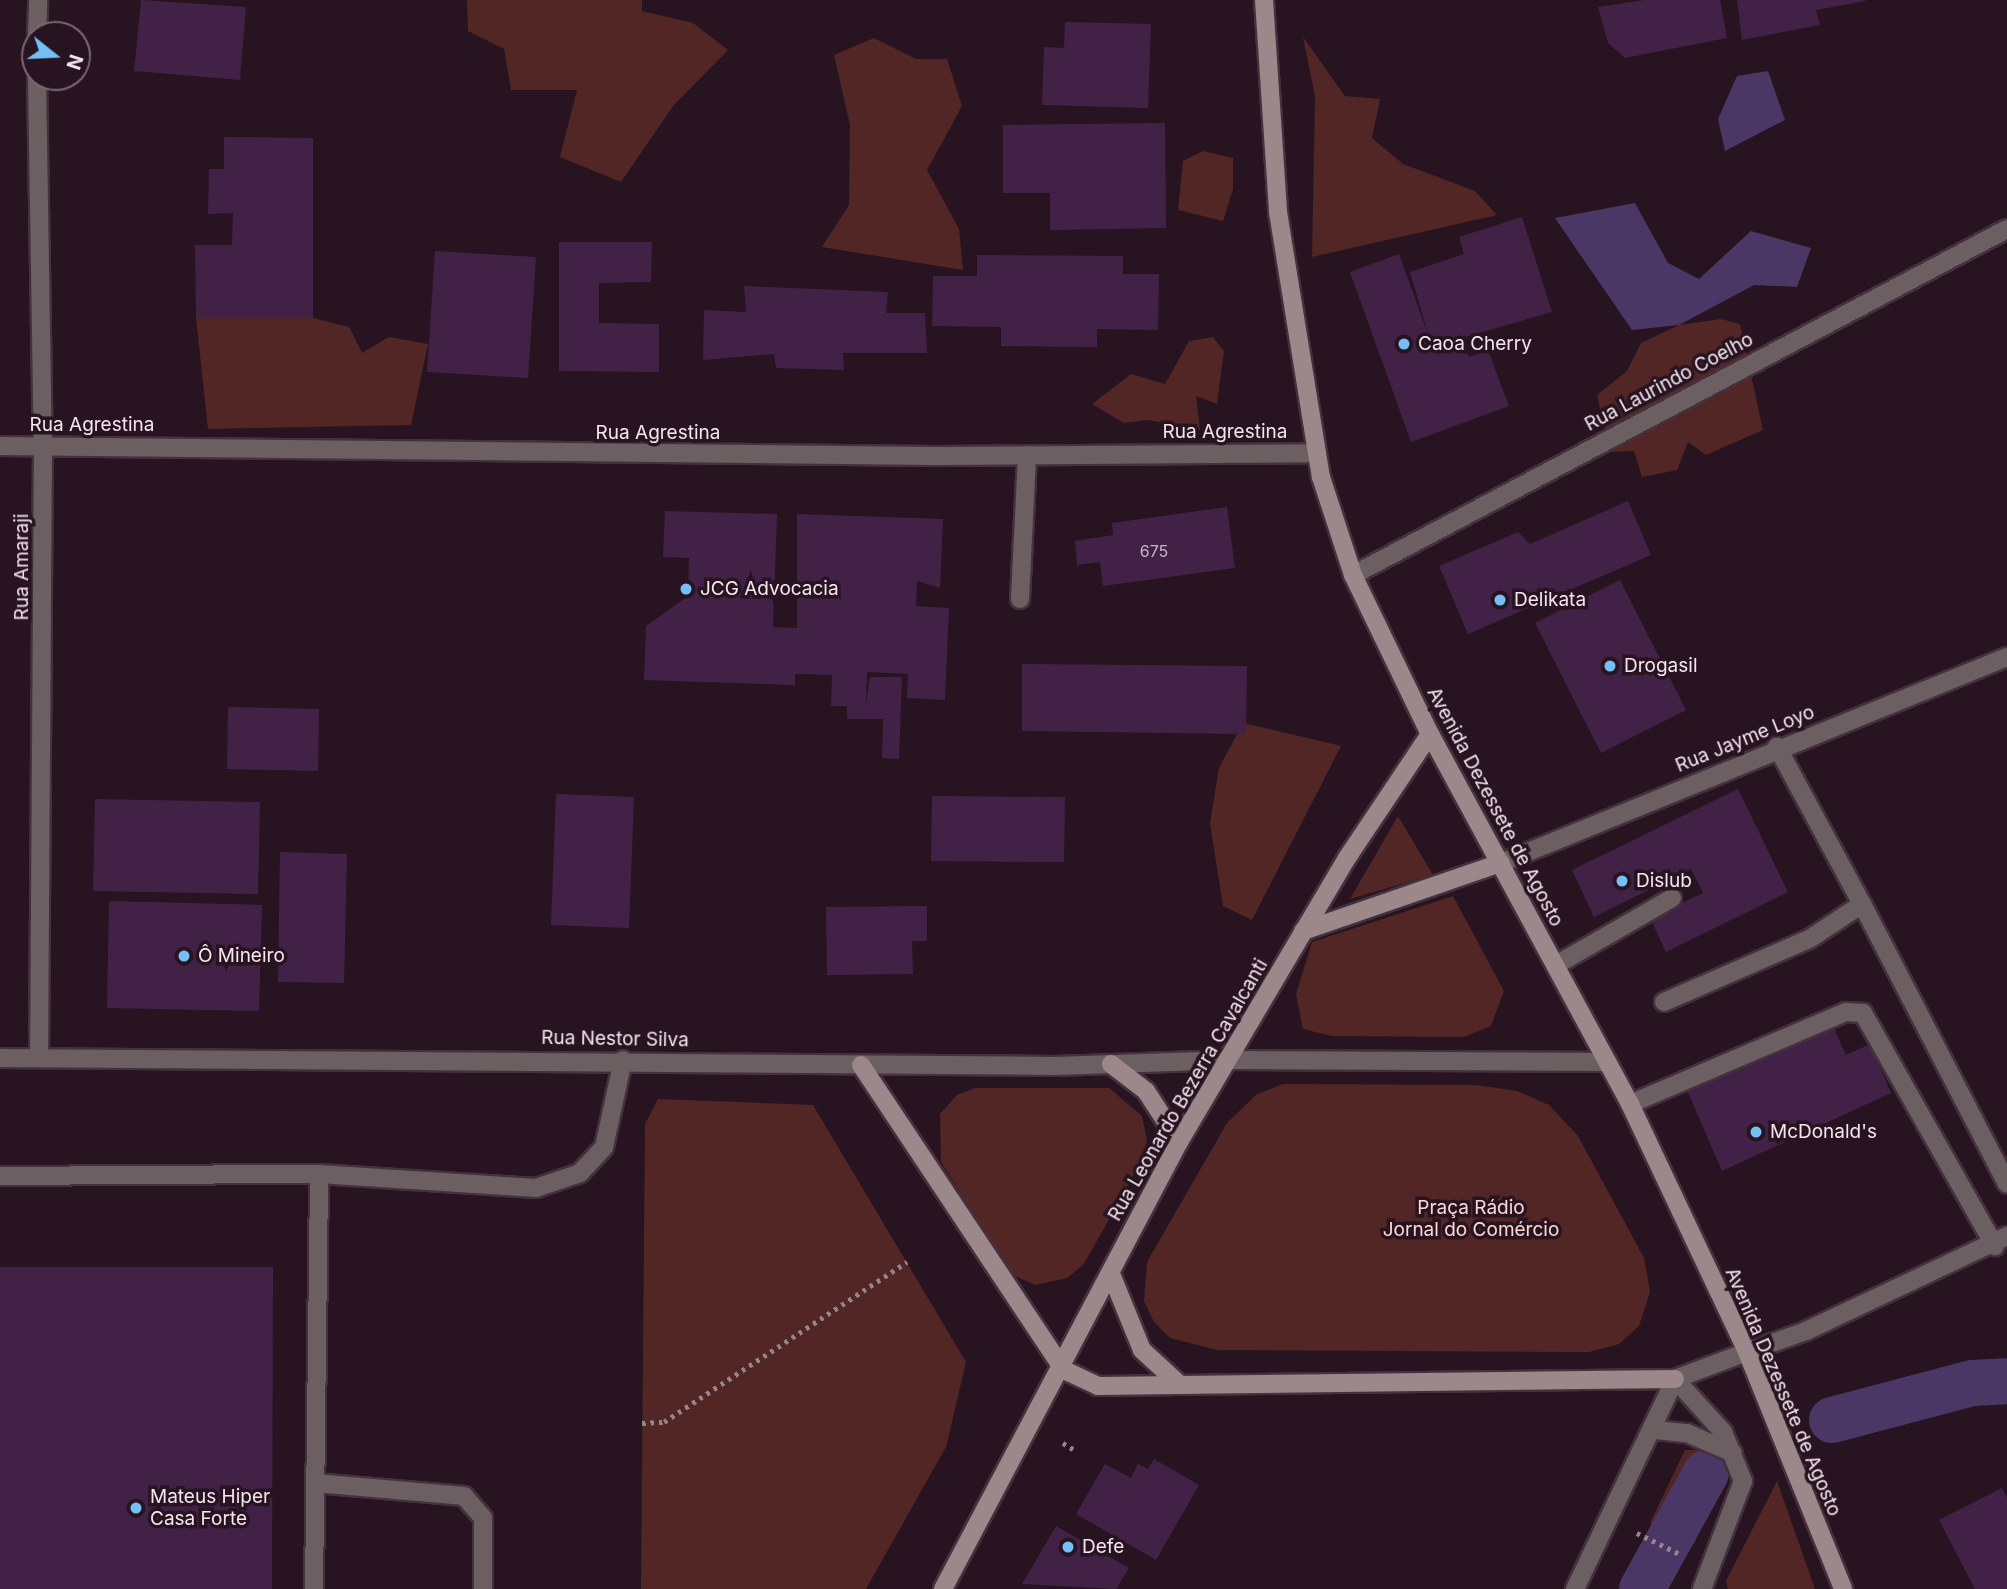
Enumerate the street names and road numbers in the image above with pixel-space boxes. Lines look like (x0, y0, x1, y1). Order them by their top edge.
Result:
street label: Rua Laurindo Coelho (1581, 328, 1757, 436)
street label: Rua Agrestina (30, 414, 154, 436)
street label: Rua Agrestina (1163, 421, 1287, 443)
street label: Rua Agrestina (596, 422, 720, 444)
street label: Rua Amaraji (11, 514, 33, 620)
street label: Avenida Dezessete de Agosto (1422, 683, 1568, 931)
street label: Rua Jayme Loyo (1672, 701, 1818, 777)
street label: Rua Leonardo Bezerra Cavalcanti (1103, 955, 1273, 1225)
street label: Rua Nestor Silva (541, 1026, 689, 1052)
street label: Avenida Dezessete de Agosto (1720, 1264, 1846, 1520)

